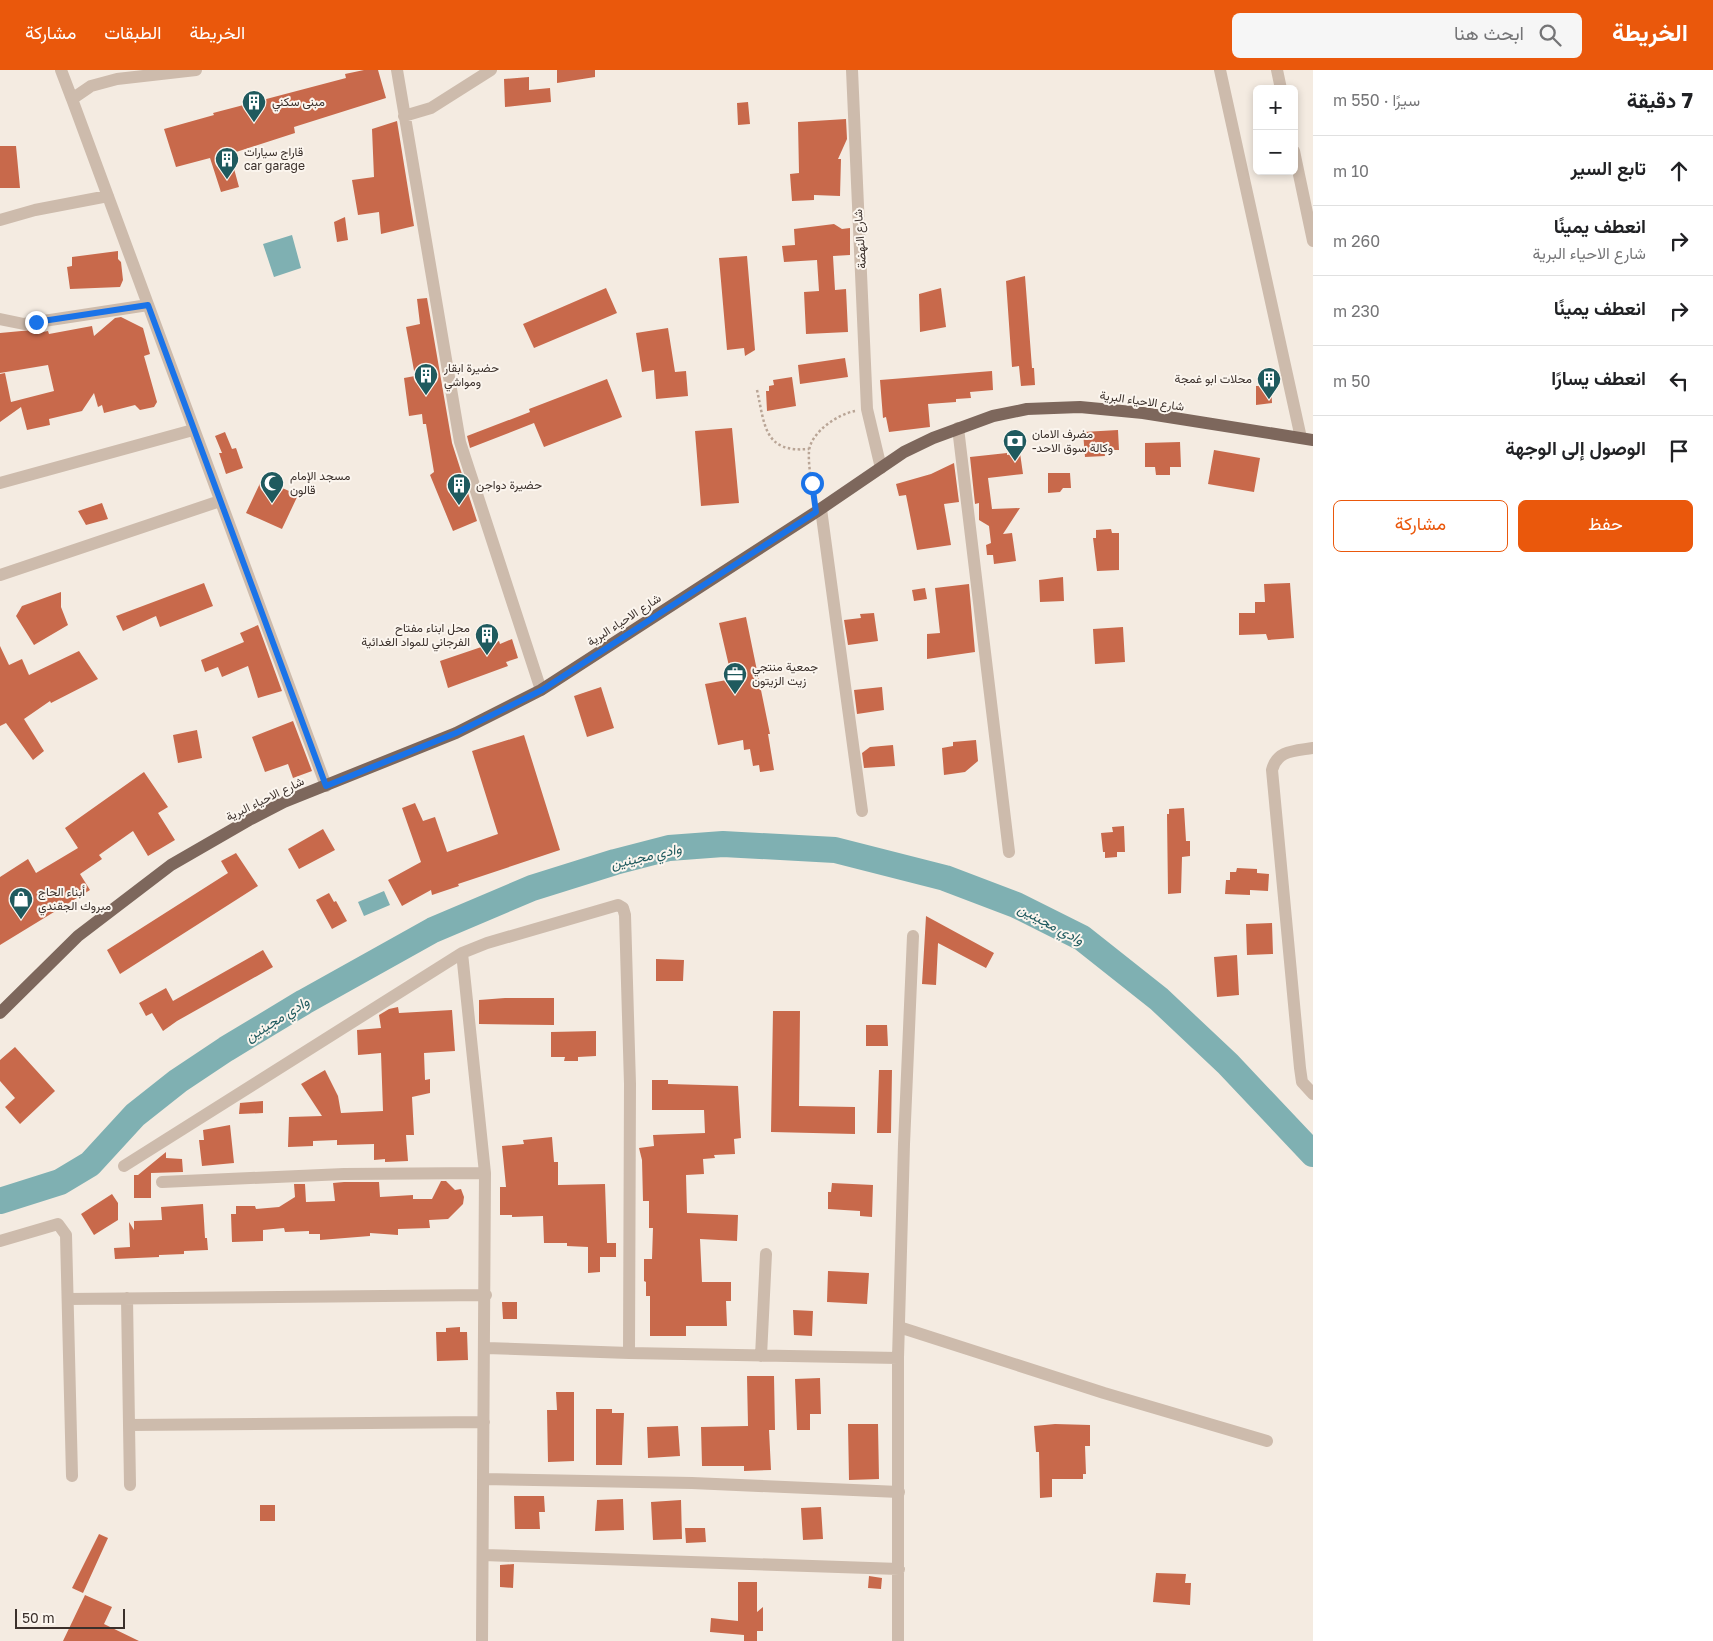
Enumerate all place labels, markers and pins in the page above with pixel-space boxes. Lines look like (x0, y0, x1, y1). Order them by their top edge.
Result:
building icon: مبنى سكني (241, 89, 267, 123)
place label: مبنى سكني (272, 94, 325, 112)
place label: قاراج سيارات car garage (244, 144, 305, 173)
building icon: قاراج سيارات car garage (214, 146, 240, 180)
place label: حضيرة ابقار ومواشي (443, 360, 499, 392)
building icon: حضيرة ابقار ومواشي (413, 362, 439, 396)
building icon: محلات ابو غمجة (1256, 366, 1282, 400)
place label: محلات ابو غمجة (1174, 371, 1252, 387)
place label: مضرف الامان -وكالة سوق الاحد (1032, 426, 1113, 456)
bank icon: مضرف الامان -وكالة سوق الاحد (1002, 428, 1028, 462)
place label: مسجد الإمام قالون (290, 468, 350, 498)
mosque icon: مسجد الإمام قالون (259, 470, 285, 504)
building icon: حضيرة دواجن (446, 472, 472, 506)
place label: حضيرة دواجن (476, 477, 542, 493)
place label: محل ابناء مفتاح الفرجاني للمواد الغدائية (361, 620, 470, 652)
building icon: محل ابناء مفتاح الفرجاني للمواد الغدائية (474, 622, 500, 656)
place label: جمعية منتجي زيت الزيتون (752, 659, 818, 689)
office icon: جمعية منتجي زيت الزيتون (722, 661, 748, 695)
place label: أبناء الحاج مبروك الجقندي (38, 884, 111, 916)
shop icon: أبناء الحاج مبروك الجقندي (8, 886, 34, 920)

